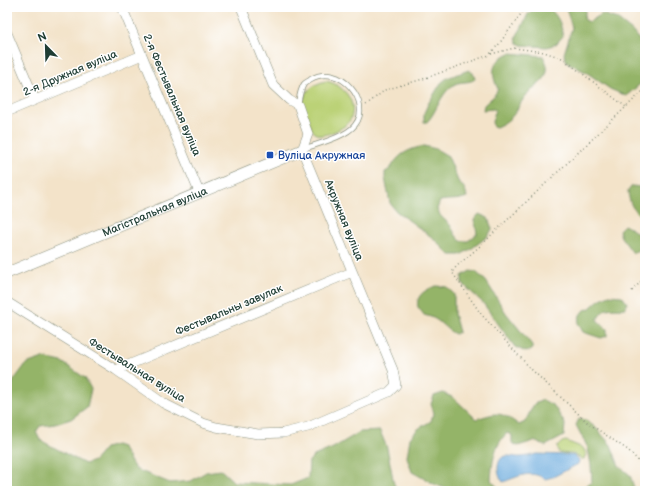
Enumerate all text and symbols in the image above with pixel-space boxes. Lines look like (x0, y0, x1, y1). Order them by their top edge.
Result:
north arrow (26, 26, 66, 66)
text: N (36, 30, 49, 45)
street label: 2-я Фестывальная вуліца (140, 32, 204, 158)
street label: 2-я Дружная вуліца (21, 47, 119, 99)
place label: Вуліца Акружная (278, 149, 365, 162)
marker: Вуліца Акружная (265, 150, 275, 160)
street label: Акружная вуліца (321, 177, 366, 263)
street label: Магістральная вуліца (100, 184, 209, 239)
street label: Фестывальны завулак (173, 281, 285, 339)
street label: Фестывальная вуліца (86, 335, 188, 405)

